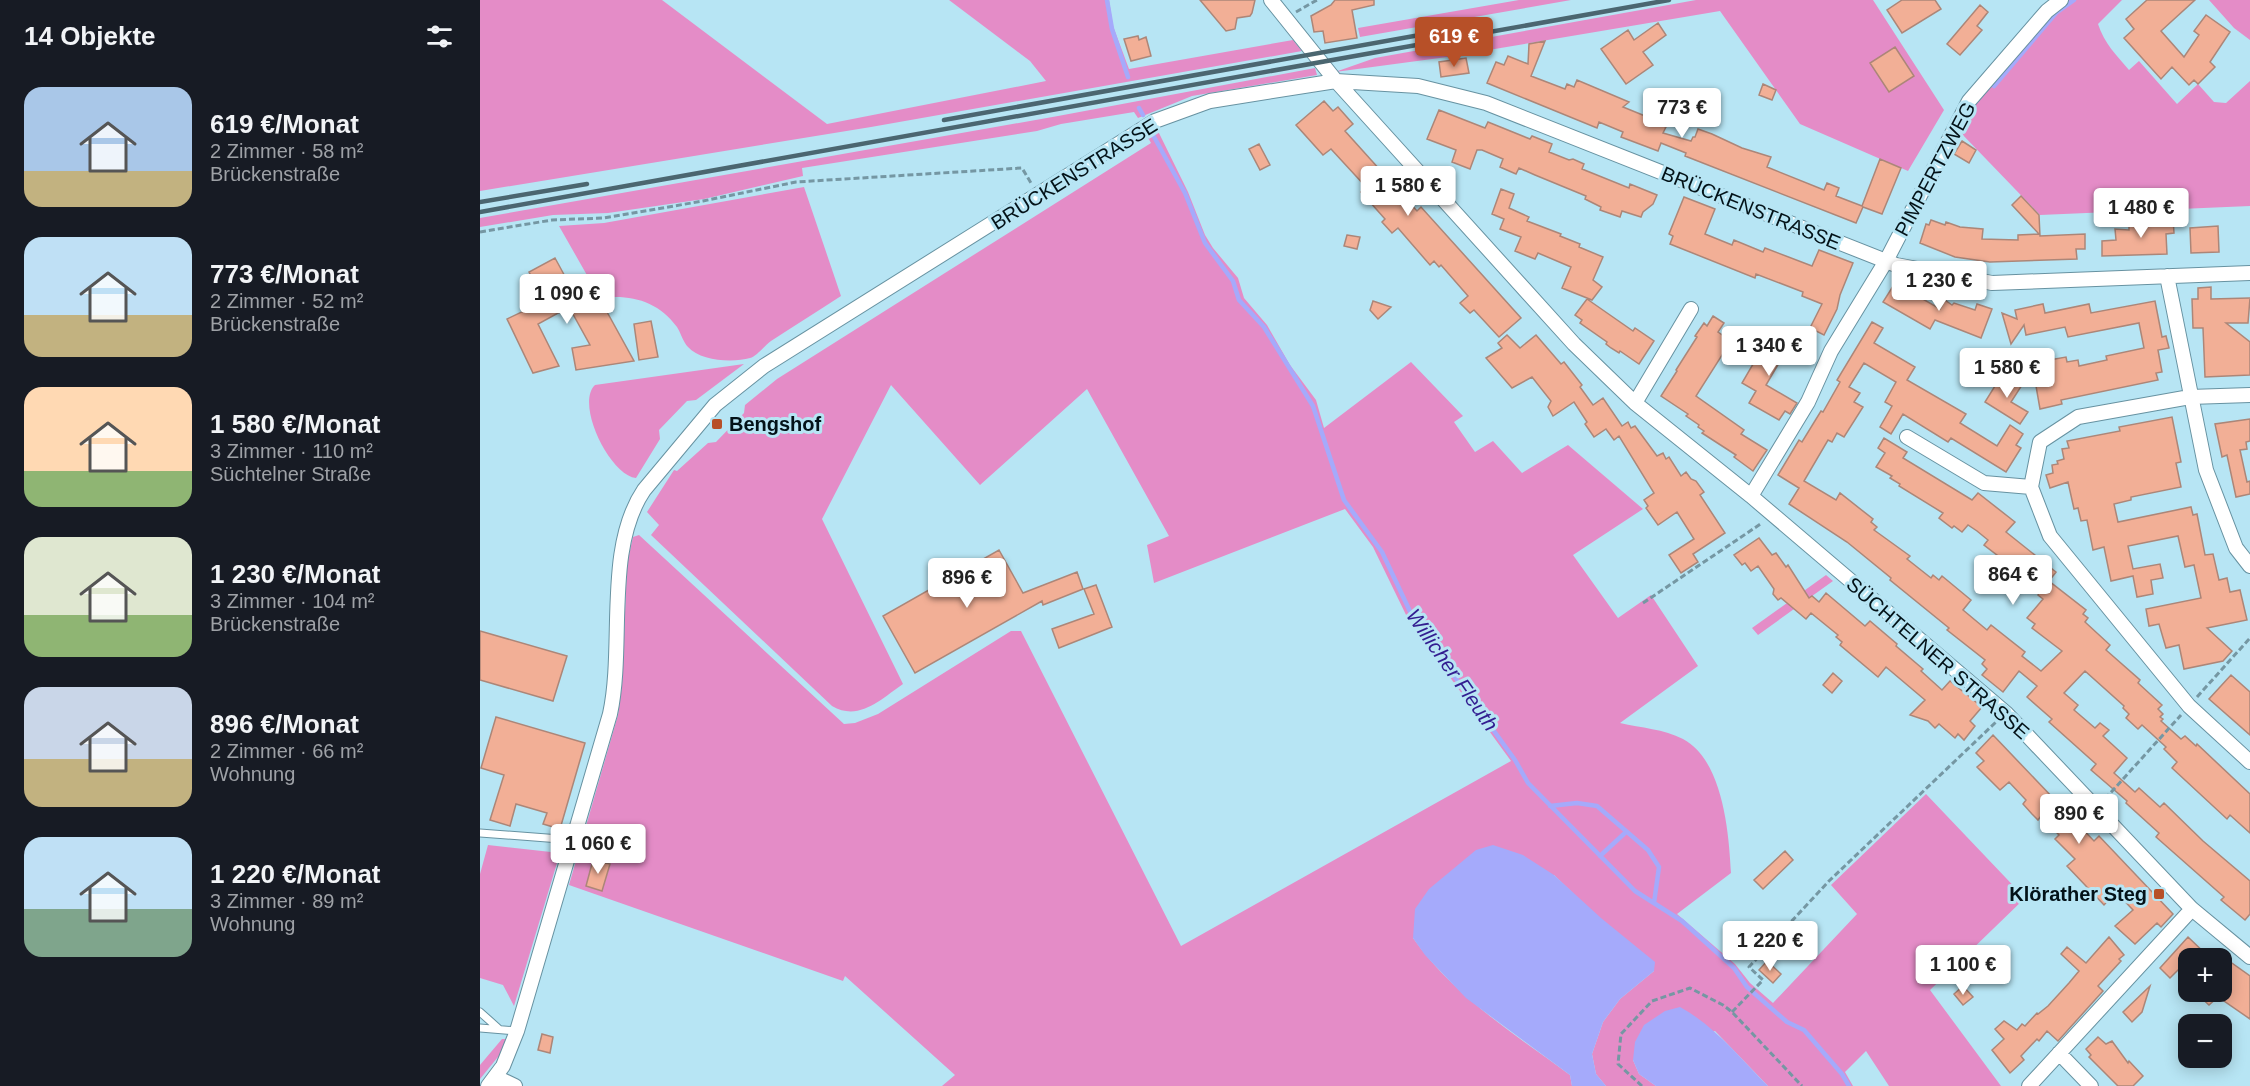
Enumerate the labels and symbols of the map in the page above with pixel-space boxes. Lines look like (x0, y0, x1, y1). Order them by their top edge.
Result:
pin: 619 € (1412, 17, 1496, 68)
pin: 773 € (1640, 88, 1724, 139)
street label: PIMPERTZWEG (1890, 98, 1980, 240)
street label: BRÜCKENSTRASSE (987, 114, 1161, 234)
street label: BRÜCKENSTRASSE (1658, 162, 1844, 254)
pin: 1 580 € (1353, 166, 1463, 217)
pin: 1 480 € (2086, 188, 2196, 239)
pin: 1 230 € (1884, 261, 1994, 312)
pin: 1 090 € (512, 274, 622, 325)
pin: 1 340 € (1714, 326, 1824, 377)
pin: 1 580 € (1952, 348, 2062, 399)
place label: Bengshof (729, 413, 822, 435)
marker: Bengshof (710, 417, 724, 431)
pin: 864 € (1971, 555, 2055, 606)
pin: 896 € (925, 558, 1009, 609)
street label: SÜCHTELNER STRASSE (1842, 573, 2034, 743)
water label: Willicher Fleuth (1402, 604, 1503, 735)
pin: 890 € (2037, 794, 2121, 845)
pin: 1 060 € (543, 824, 653, 875)
place label: Klörather Steg (2009, 883, 2147, 905)
marker: Klörather Steg (2152, 887, 2166, 901)
pin: 1 220 € (1715, 921, 1825, 972)
pin: 1 100 € (1908, 945, 2018, 996)

